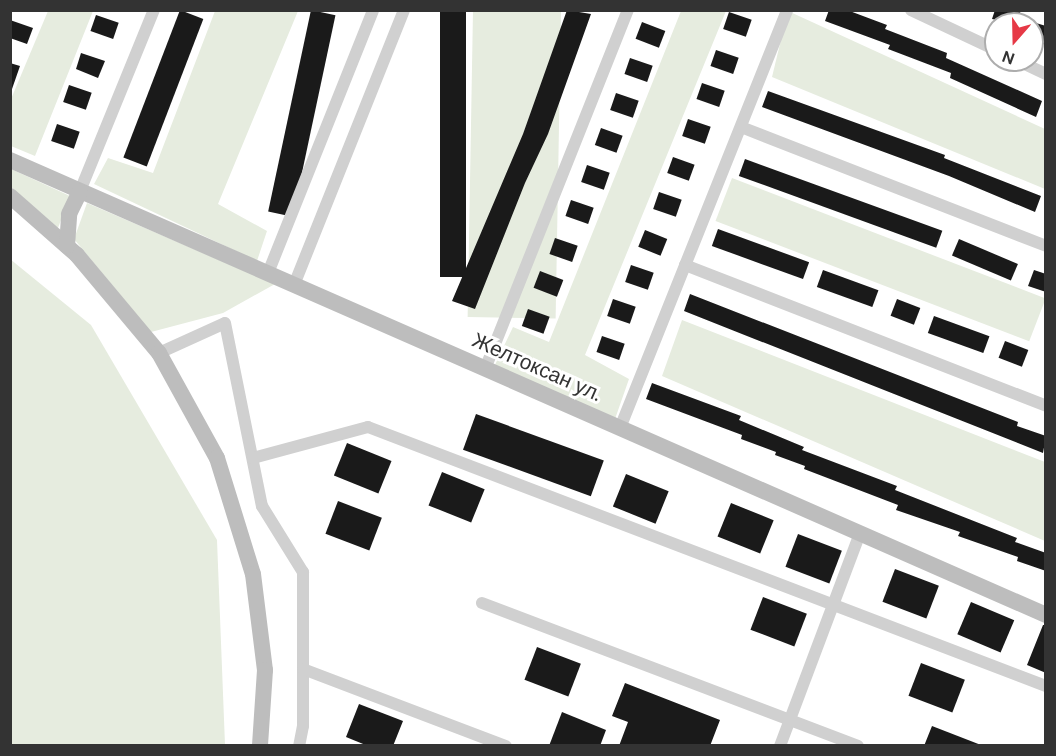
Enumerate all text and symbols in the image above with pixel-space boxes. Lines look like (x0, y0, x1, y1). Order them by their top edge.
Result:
north arrow (984, 12, 1044, 72)
text: N (999, 46, 1017, 69)
street label: Желтоксан ул. (469, 327, 605, 407)

